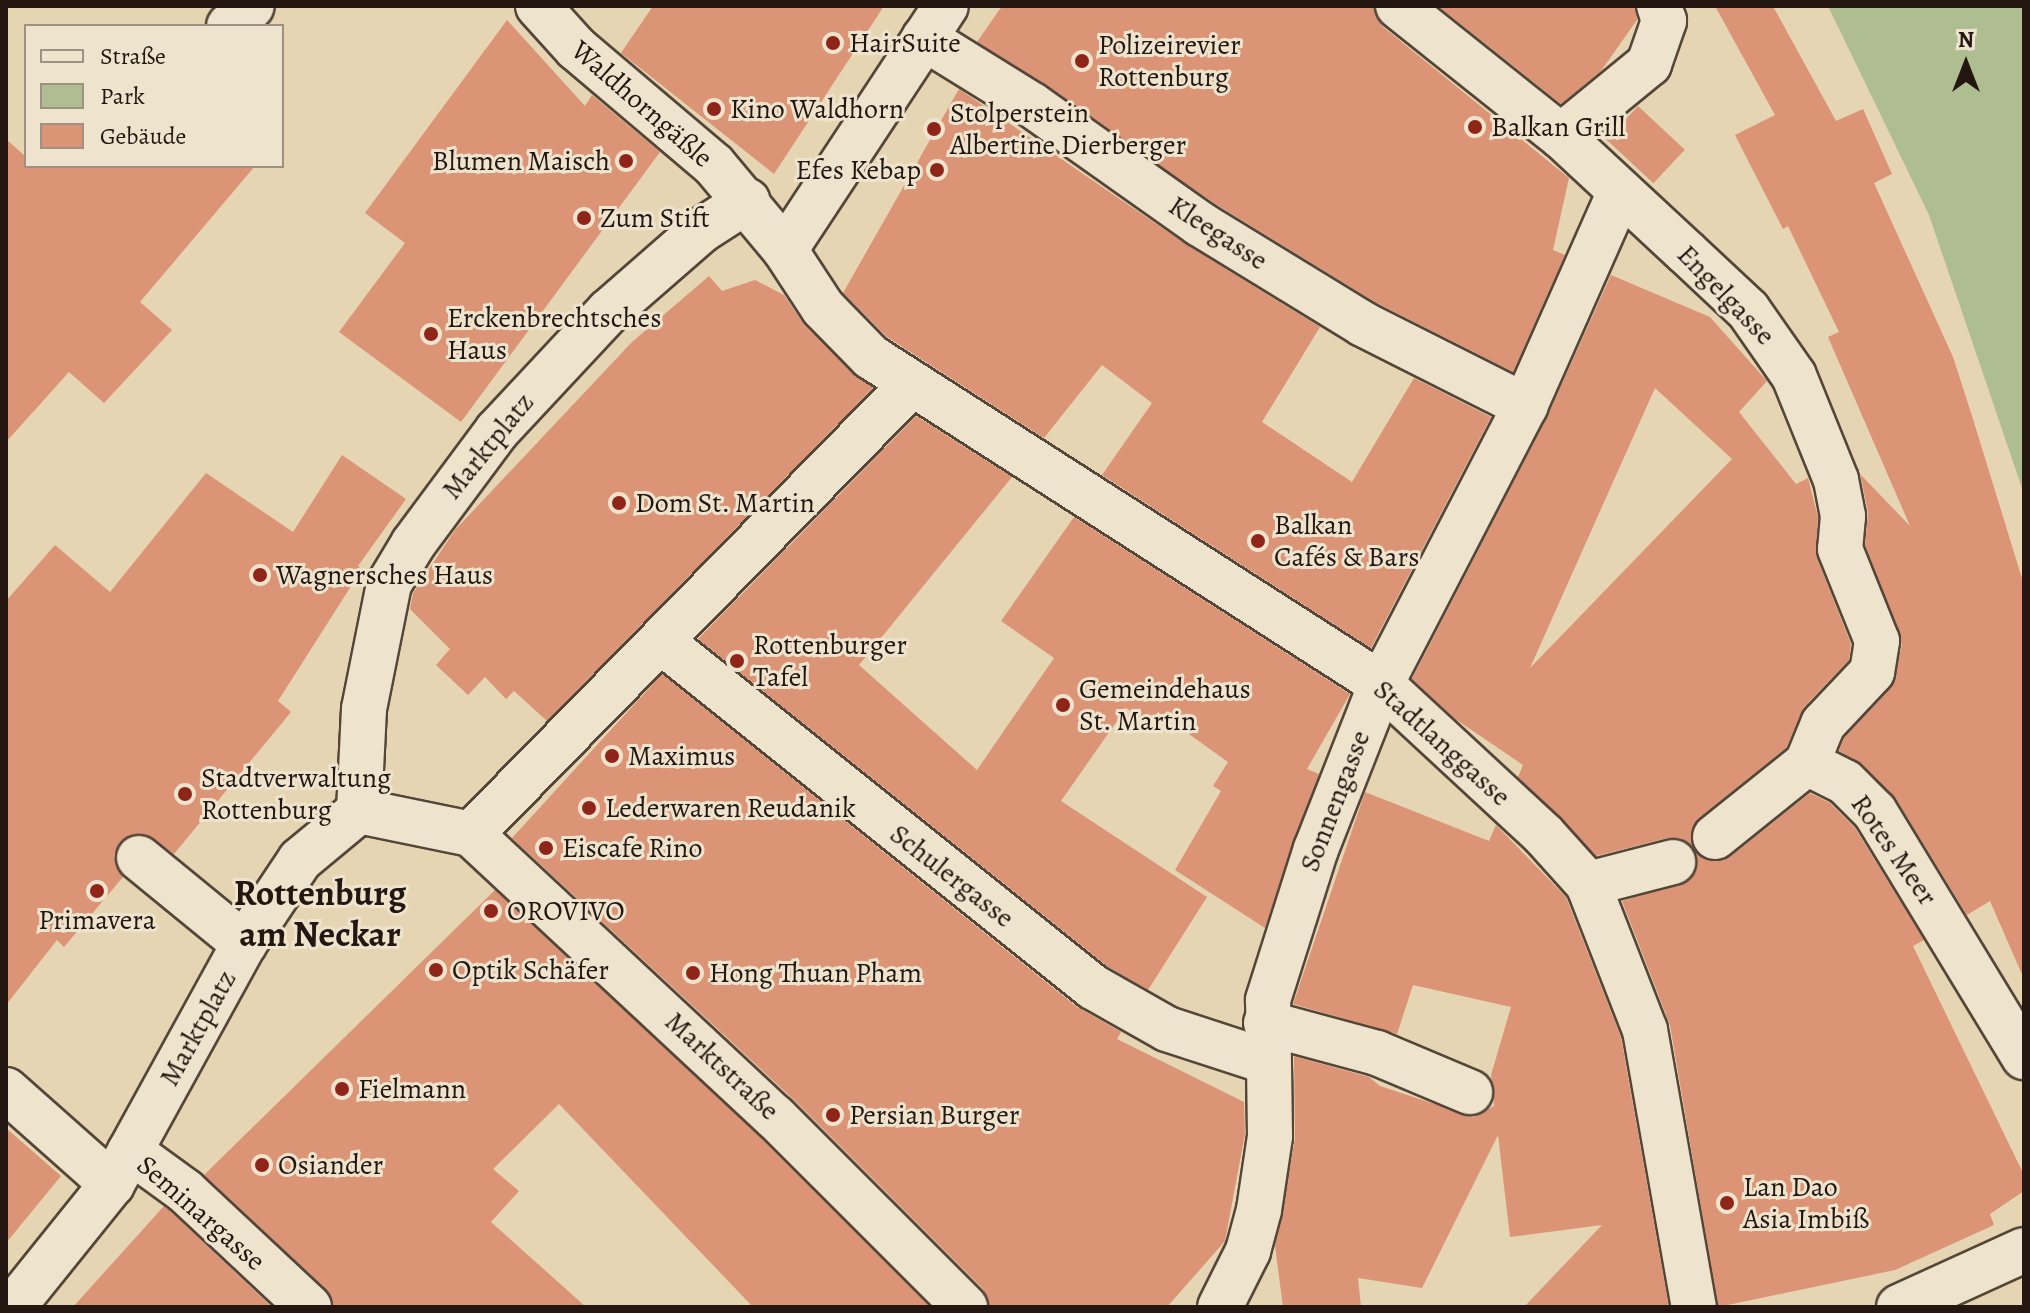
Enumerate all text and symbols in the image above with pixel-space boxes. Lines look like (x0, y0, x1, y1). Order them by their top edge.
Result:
legend (24, 24, 284, 168)
north arrow (1926, 24, 2006, 104)
text: N (1958, 25, 1974, 55)
place label: HairSuite (849, 26, 961, 60)
place label: Polizeirevier Rottenburg (1098, 28, 1241, 94)
street label: Waldhorngäßle (564, 33, 720, 175)
marker: HairSuite (824, 34, 842, 52)
text: Straße (100, 40, 166, 72)
marker: Polizeirevier Rottenburg (1073, 52, 1091, 70)
text: Park (100, 80, 145, 112)
place label: Kino Waldhorn (730, 92, 904, 126)
place label: Stolperstein Albertine Dierberger (950, 96, 1186, 162)
marker: Kino Waldhorn (705, 100, 723, 118)
place label: Balkan Grill (1491, 110, 1625, 144)
marker: Balkan Grill (1466, 118, 1484, 136)
text: Gebäude (100, 120, 186, 152)
marker: Stolperstein Albertine Dierberger (925, 120, 943, 138)
place label: Blumen Maisch (432, 144, 610, 178)
marker: Blumen Maisch (617, 152, 635, 170)
place label: Efes Kebap (796, 153, 921, 187)
marker: Efes Kebap (928, 161, 946, 179)
street label: Kleegasse (1162, 189, 1274, 277)
place label: Zum Stift (600, 201, 710, 235)
marker: Zum Stift (575, 209, 593, 227)
street label: Engelgasse (1670, 238, 1782, 352)
place label: Erckenbrechtsches Haus (447, 301, 661, 367)
marker: Erckenbrechtsches Haus (422, 325, 440, 343)
street label: Marktplatz (435, 386, 541, 506)
place label: Dom St. Martin (635, 486, 815, 520)
marker: Dom St. Martin (610, 494, 628, 512)
place label: Balkan Cafés & Bars (1274, 508, 1420, 574)
marker: Balkan Cafés & Bars (1249, 532, 1267, 550)
place label: Wagnersches Haus (276, 558, 493, 592)
marker: Wagnersches Haus (251, 566, 269, 584)
place label: Rottenburger Tafel (753, 628, 907, 694)
marker: Rottenburger Tafel (728, 652, 746, 670)
place label: Gemeindehaus St. Martin (1079, 672, 1251, 738)
street label: Stadtlanggasse (1367, 673, 1517, 813)
marker: Gemeindehaus St. Martin (1054, 696, 1072, 714)
street label: Sonnengasse (1293, 726, 1377, 876)
place label: Maximus (628, 739, 735, 773)
marker: Maximus (603, 747, 621, 765)
place label: Stadtverwaltung Rottenburg (201, 761, 391, 827)
marker: Stadtverwaltung Rottenburg (176, 785, 194, 803)
street label: Rotes Meer (1844, 788, 1944, 912)
place label: Lederwaren Reudanik (605, 791, 856, 825)
marker: Lederwaren Reudanik (580, 799, 598, 817)
street label: Schulergasse (883, 817, 1021, 935)
place label: Eiscafe Rino (562, 831, 702, 865)
marker: Eiscafe Rino (537, 839, 555, 857)
district label: Rottenburg am Neckar (234, 870, 406, 955)
marker: Primavera (88, 882, 106, 900)
place label: OROVIVO (507, 894, 625, 928)
marker: OROVIVO (482, 902, 500, 920)
place label: Primavera (38, 903, 156, 937)
place label: Optik Schäfer (452, 953, 609, 987)
place label: Hong Thuan Pham (709, 956, 922, 990)
marker: Optik Schäfer (427, 961, 445, 979)
street label: Marktplatz (152, 964, 244, 1092)
marker: Hong Thuan Pham (684, 964, 702, 982)
street label: Marktstraße (658, 1005, 786, 1127)
place label: Fielmann (358, 1072, 466, 1106)
marker: Fielmann (333, 1080, 351, 1098)
place label: Persian Burger (849, 1098, 1019, 1132)
marker: Persian Burger (824, 1106, 842, 1124)
street label: Seminargasse (130, 1148, 272, 1278)
place label: Osiander (278, 1148, 383, 1182)
marker: Osiander (253, 1156, 271, 1174)
place label: Lan Dao Asia Imbiß (1743, 1170, 1869, 1236)
marker: Lan Dao Asia Imbiß (1718, 1194, 1736, 1212)

